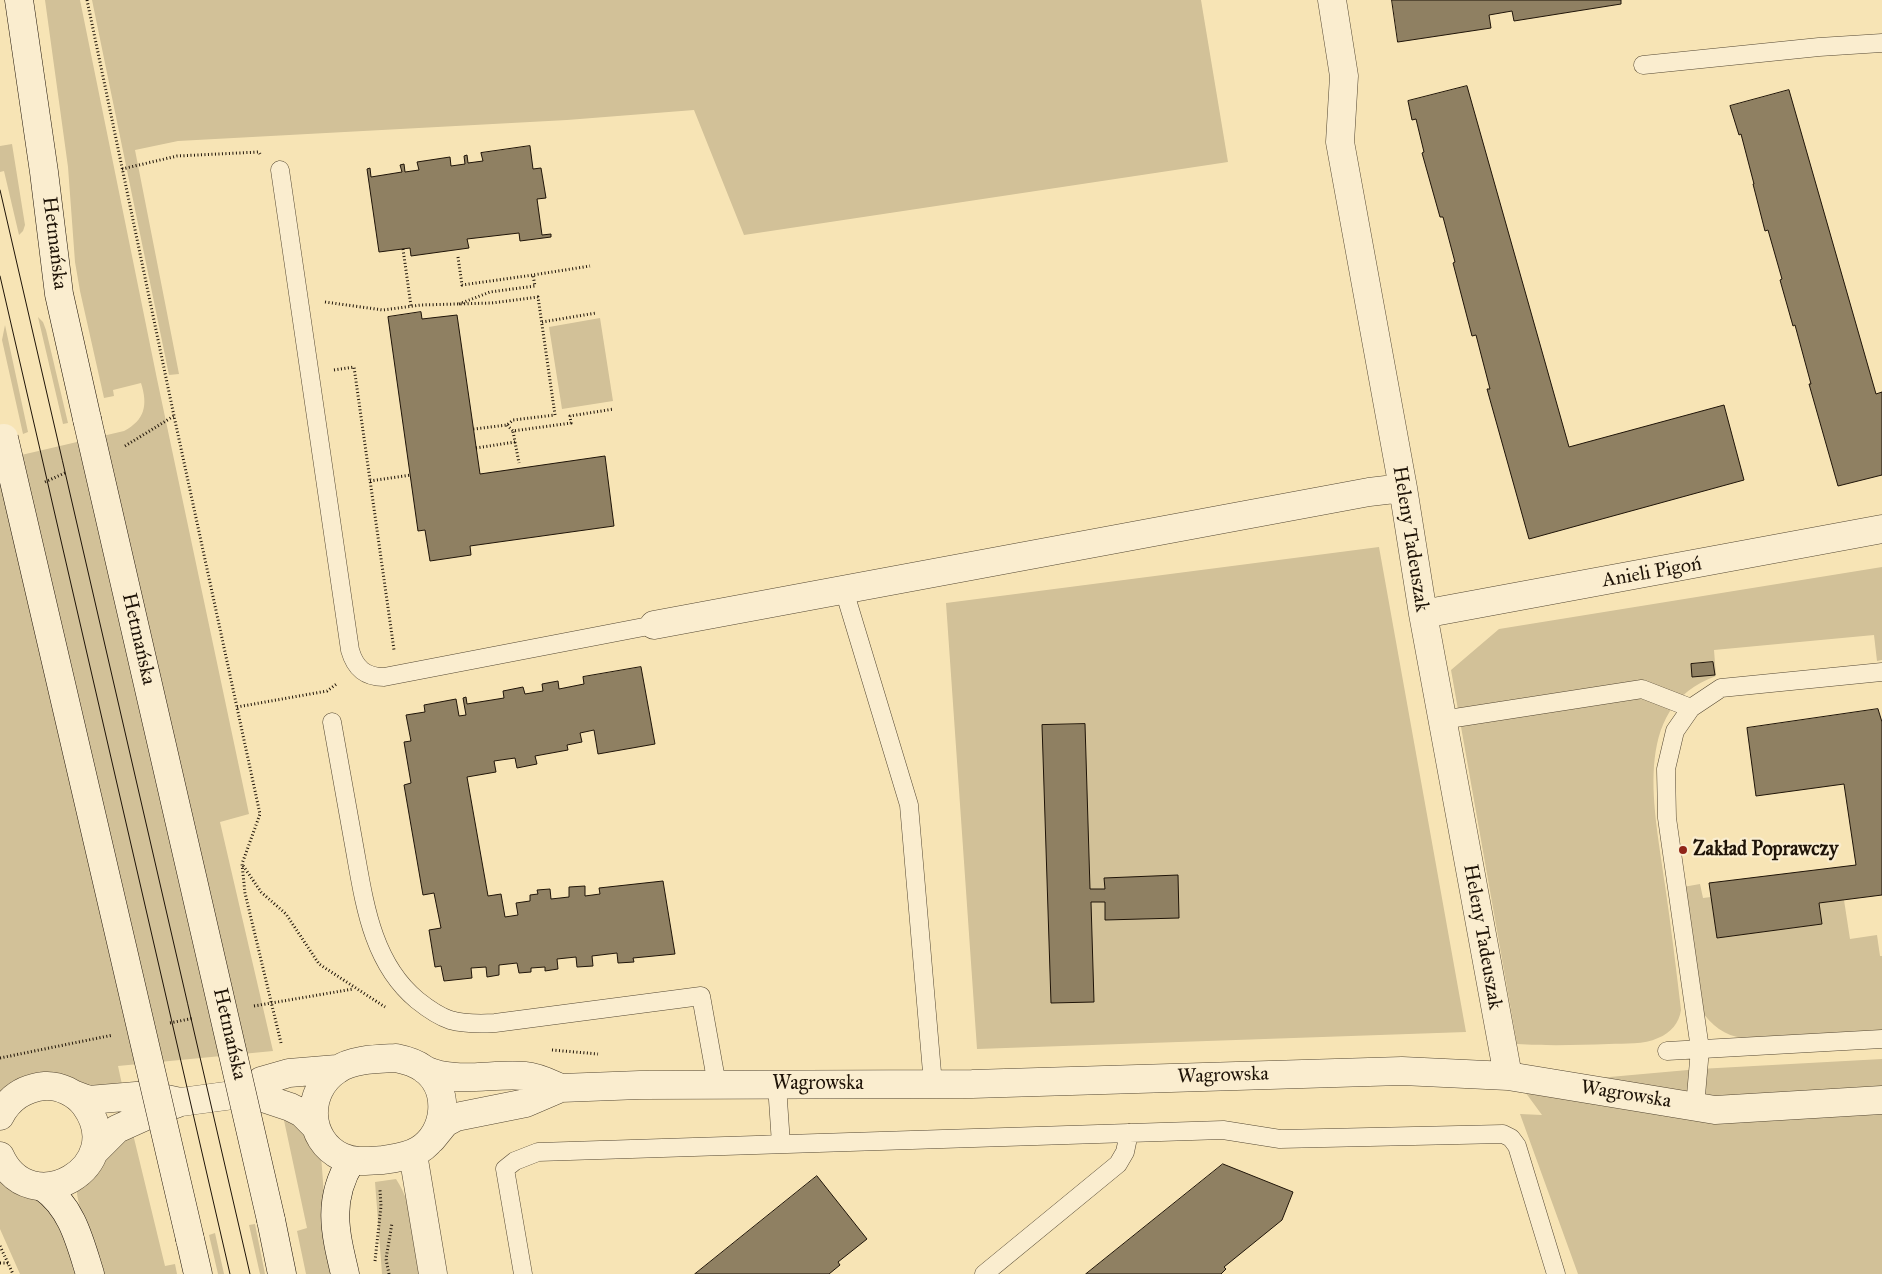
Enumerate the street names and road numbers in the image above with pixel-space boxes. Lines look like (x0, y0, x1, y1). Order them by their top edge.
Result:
street label: Hetmańska (36, 195, 72, 291)
street label: Heleny Tadeuszak (1387, 464, 1433, 614)
street label: Anieli Pigoń (1600, 552, 1704, 594)
street label: Hetmańska (116, 591, 160, 687)
street label: Heleny Tadeuszak (1457, 862, 1507, 1012)
street label: Hetmańska (207, 986, 251, 1082)
street label: Wagrowska (1177, 1062, 1269, 1090)
street label: Wagrowska (772, 1072, 864, 1096)
street label: Wagrowska (1579, 1076, 1673, 1114)

